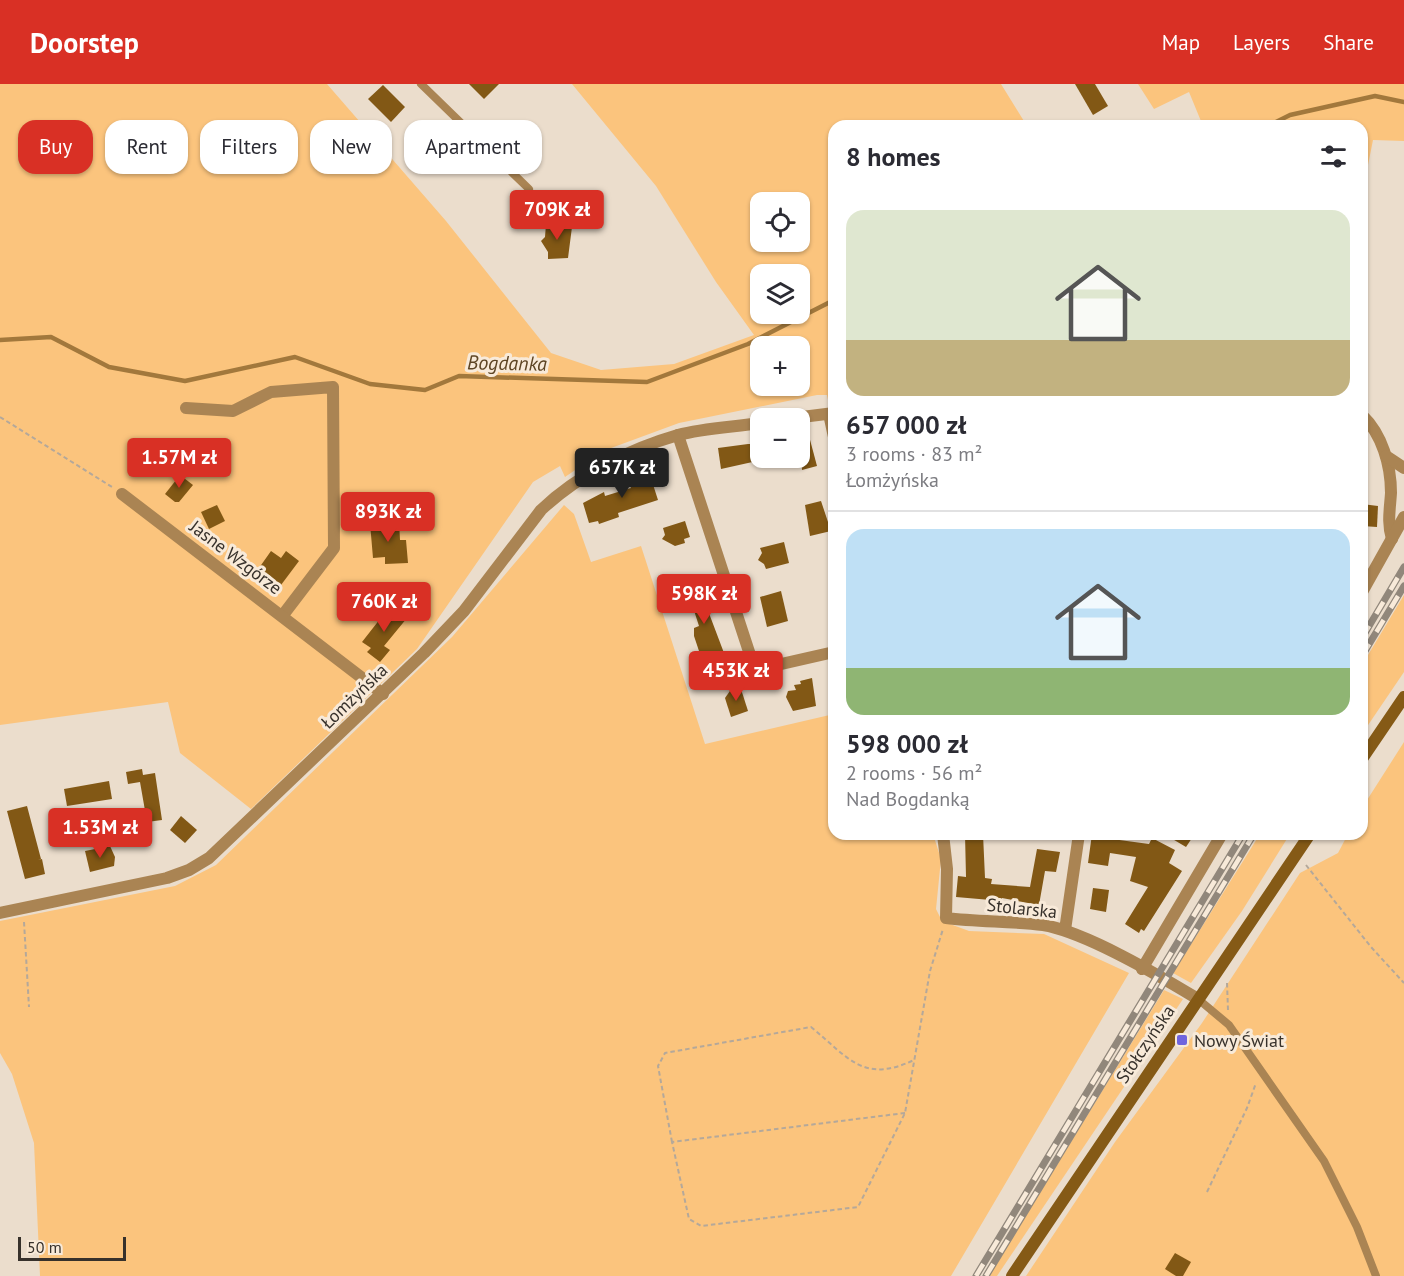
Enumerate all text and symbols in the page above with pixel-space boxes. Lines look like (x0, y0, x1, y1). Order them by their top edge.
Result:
text: Doorstep (30, 24, 139, 61)
text: Map (1162, 29, 1200, 56)
text: Layers (1233, 29, 1290, 56)
text: Share (1323, 29, 1374, 56)
chip: Buy (18, 120, 93, 174)
chip: Rent (105, 120, 188, 174)
chip: Filters (200, 120, 298, 174)
chip: New (310, 120, 392, 174)
chip: Apartment (404, 120, 542, 174)
text: 8 homes (846, 140, 941, 173)
icon: filters (1317, 140, 1350, 173)
pin: 709K zł (502, 190, 612, 241)
map controls (750, 192, 810, 468)
button: locate (750, 192, 810, 252)
text: 709K zł (524, 196, 590, 222)
icon: home (1044, 249, 1152, 357)
button: layers (750, 264, 810, 324)
button: + (750, 336, 810, 396)
water label: Bogdanka (467, 349, 547, 377)
button: − (750, 408, 810, 468)
text: 657 000 zł (846, 408, 966, 441)
pin: 1.57M zł (117, 438, 241, 489)
text: 3 rooms · 83 m² (846, 441, 982, 467)
text: 1.57M zł (141, 444, 217, 470)
pin: 657K zł (567, 448, 677, 499)
text: 657K zł (589, 454, 655, 480)
text: Łomżyńska (846, 467, 939, 493)
pin: 893K zł (333, 492, 443, 543)
text: 893K zł (355, 498, 421, 524)
street label: Jasne Wzgórze (185, 514, 287, 599)
icon: home (1044, 568, 1152, 676)
pin: 598K zł (649, 574, 759, 625)
text: 598K zł (671, 580, 737, 606)
pin: 760K zł (329, 582, 439, 633)
text: 760K zł (351, 588, 417, 614)
pin: 453K zł (681, 651, 791, 702)
text: 453K zł (703, 657, 769, 683)
street label: Łomżyńska (316, 659, 392, 733)
text: 598 000 zł (846, 727, 968, 760)
text: 2 rooms · 56 m² (846, 760, 982, 786)
text: Nad Bogdanką (846, 786, 970, 812)
pin: 1.53M zł (38, 808, 162, 859)
text: 1.53M zł (62, 814, 138, 840)
street label: Stolarska (986, 893, 1058, 923)
street label: Stołczyńska (1110, 1000, 1180, 1088)
place label: Nowy Świat (1194, 1029, 1284, 1052)
marker: Nowy Świat (1175, 1033, 1189, 1047)
scale bar (18, 1234, 126, 1262)
text: 50 m (27, 1237, 62, 1257)

